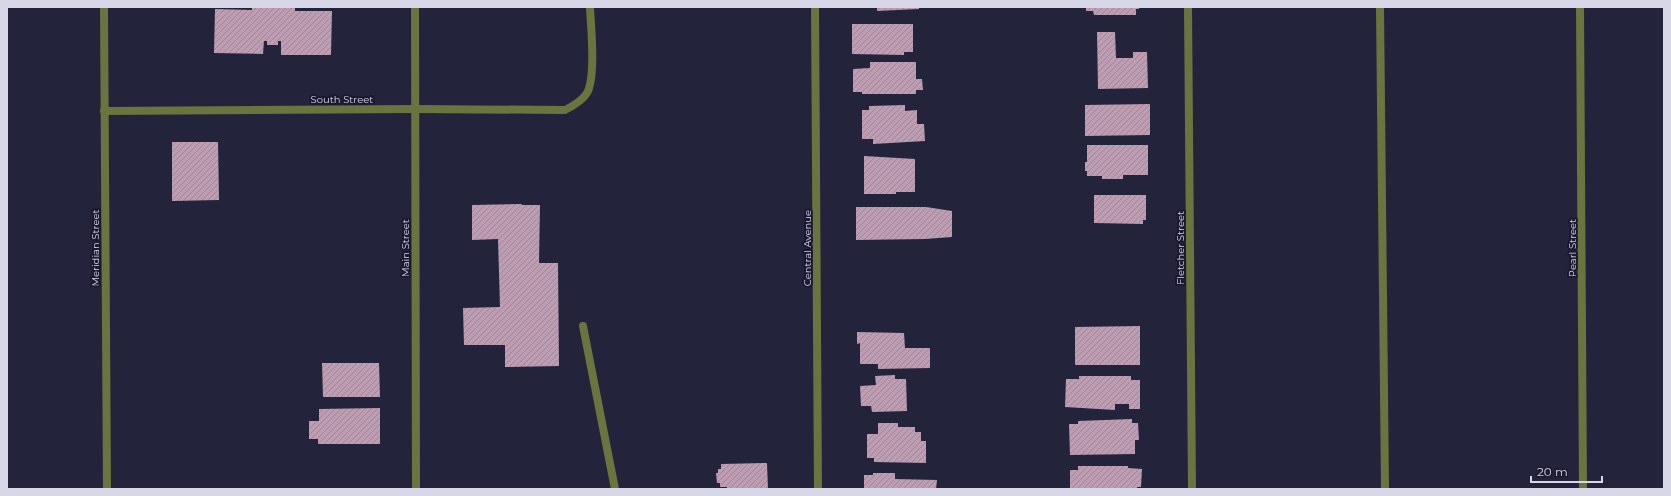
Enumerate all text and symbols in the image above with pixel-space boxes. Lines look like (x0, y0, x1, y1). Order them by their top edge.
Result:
street label: South Street (311, 93, 373, 106)
street label: Meridian Street (89, 209, 102, 287)
street label: Central Avenue (801, 210, 814, 286)
street label: Fletcher Street (1174, 211, 1187, 285)
street label: Main Street (399, 219, 412, 277)
street label: Pearl Street (1566, 219, 1579, 277)
scale bar (1531, 458, 1602, 484)
text: 20 m (1537, 464, 1568, 479)

